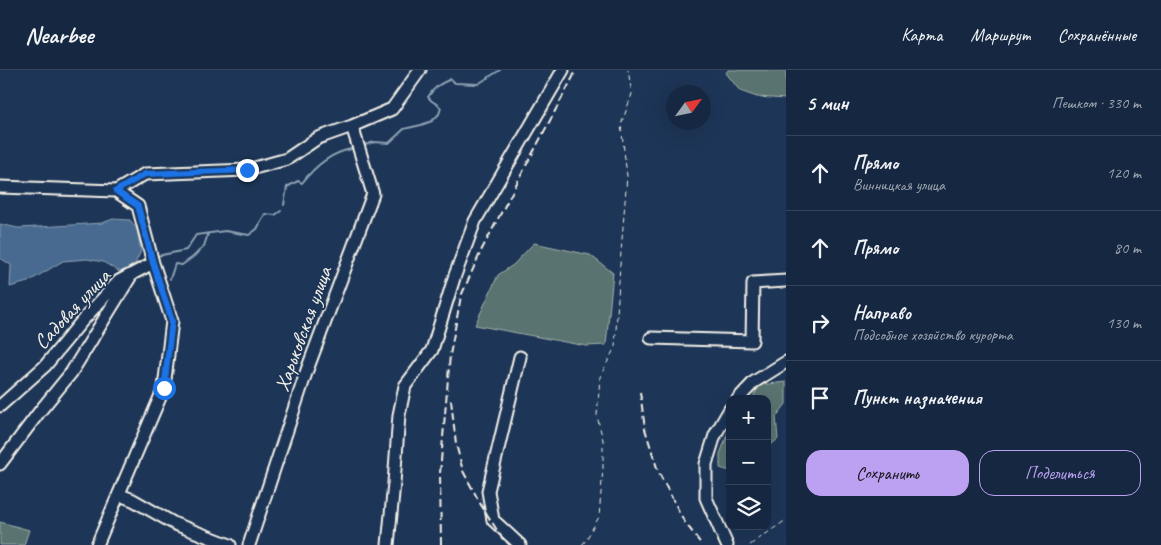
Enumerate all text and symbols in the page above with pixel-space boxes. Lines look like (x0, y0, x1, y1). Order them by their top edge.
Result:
text: Nearbee (25, 20, 93, 50)
text: Карта (901, 24, 942, 46)
text: Маршрут (970, 24, 1030, 46)
text: Сохранённые (1058, 24, 1136, 46)
north arrow (666, 85, 711, 130)
text: 5 мин (806, 90, 848, 116)
text: Пешком · 330 m (1052, 93, 1141, 113)
text: Прямо (853, 151, 898, 175)
route end (236, 159, 259, 182)
icon: ahead (806, 159, 834, 187)
text: 120 m (1107, 163, 1141, 183)
text: Винницкая улица (853, 175, 945, 195)
icon: ahead (806, 234, 834, 262)
text: Прямо (853, 236, 898, 260)
text: 80 m (1114, 238, 1141, 258)
street label: Харьковская улица (268, 261, 338, 395)
street label: Садовая улица (28, 262, 117, 355)
text: Направо (853, 301, 911, 325)
icon: right (806, 309, 834, 337)
text: 130 m (1107, 313, 1141, 333)
text: Подсобное хозяйство курорта (853, 325, 1013, 345)
route start (153, 377, 176, 400)
icon: arrive (806, 384, 834, 412)
text: Пункт назначения (853, 386, 982, 410)
map controls (726, 395, 771, 530)
button: + (726, 395, 771, 440)
button: − (726, 440, 771, 485)
button: Сохранить (806, 450, 969, 496)
button: Поделиться (979, 450, 1141, 496)
button: layers (726, 485, 771, 530)

